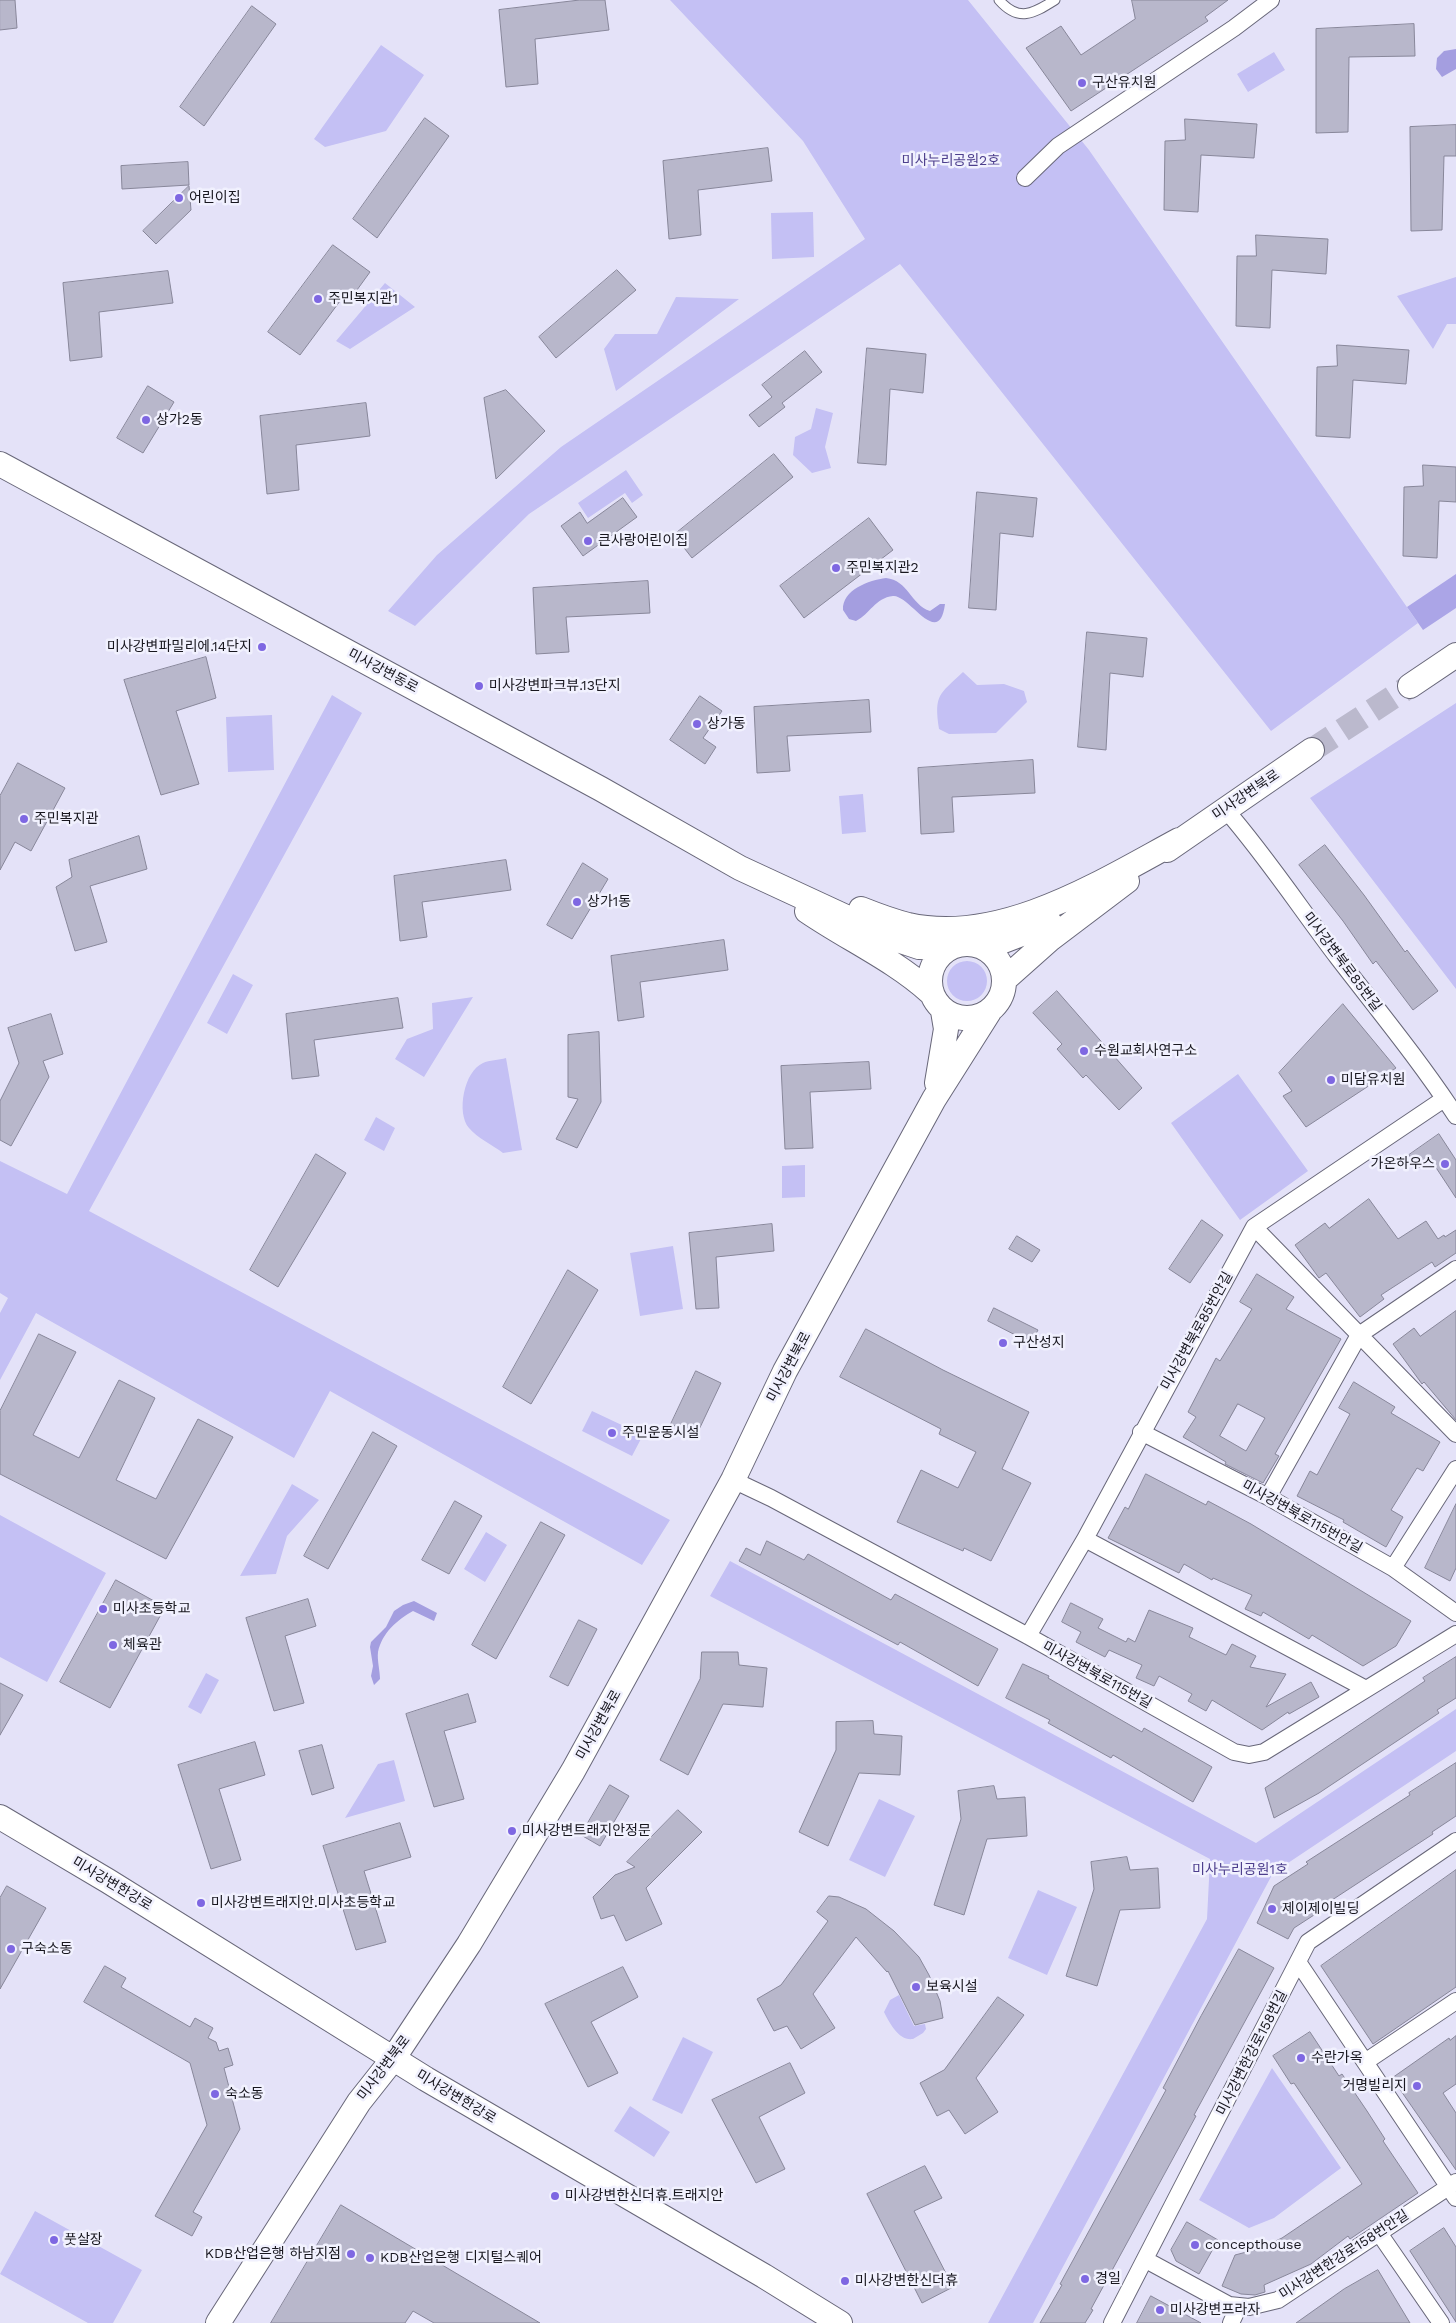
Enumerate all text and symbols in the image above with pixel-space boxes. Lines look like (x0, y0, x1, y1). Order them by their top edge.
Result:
place label: 구산유치원 (1092, 75, 1156, 91)
marker: 구산유치원 (1076, 77, 1088, 89)
park label: 미사누리공원2호 (902, 153, 1000, 169)
place label: 어린이집 (189, 190, 241, 206)
marker: 어린이집 (173, 192, 185, 204)
place label: 주민복지관1 (328, 291, 398, 307)
marker: 주민복지관1 (312, 293, 324, 305)
place label: 상가2동 (156, 412, 203, 428)
marker: 상가2동 (140, 414, 152, 426)
place label: 큰사랑어린이집 (598, 533, 688, 549)
marker: 큰사랑어린이집 (582, 535, 594, 547)
place label: 주민복지관2 (846, 560, 919, 576)
marker: 주민복지관2 (830, 562, 842, 574)
place label: 미사강변파밀리에.14단지 (107, 639, 252, 655)
marker: 미사강변파밀리에.14단지 (256, 641, 268, 653)
street label: 미사강변동로 (345, 645, 421, 697)
place label: 미사강변파크뷰.13단지 (489, 678, 621, 694)
marker: 미사강변파크뷰.13단지 (473, 680, 485, 692)
place label: 상가동 (707, 716, 746, 732)
marker: 상가동 (691, 718, 703, 730)
street label: 미사강변북로 (1209, 766, 1283, 824)
place label: 주민복지관 (34, 811, 98, 827)
marker: 주민복지관 (18, 813, 30, 825)
place label: 상가1동 (587, 894, 631, 910)
marker: 상가1동 (571, 896, 583, 908)
street label: 미사강변북로85번길 (1299, 909, 1385, 1015)
place label: 수원교회사연구소 (1094, 1043, 1197, 1059)
marker: 수원교회사연구소 (1078, 1045, 1090, 1057)
place label: 미담유치원 (1341, 1072, 1405, 1088)
marker: 미담유치원 (1325, 1074, 1337, 1086)
place label: 가온하우스 (1371, 1156, 1435, 1172)
marker: 가온하우스 (1439, 1158, 1451, 1170)
street label: 미사강변북로85번안길 (1157, 1269, 1237, 1393)
street label: 미사강변북로 (763, 1329, 815, 1405)
place label: 구산성지 (1013, 1335, 1065, 1351)
marker: 구산성지 (997, 1337, 1009, 1349)
place label: 주민운동시설 (622, 1425, 699, 1441)
marker: 주민운동시설 (606, 1427, 618, 1439)
street label: 미사강변북로115번안길 (1239, 1477, 1365, 1557)
place label: 미사초등학교 (113, 1601, 190, 1617)
marker: 미사초등학교 (97, 1603, 109, 1615)
place label: 체육관 (123, 1637, 162, 1653)
street label: 미사강변북로115번길 (1040, 1638, 1154, 1712)
marker: 체육관 (107, 1639, 119, 1651)
street label: 미사강변북로 (573, 1687, 625, 1763)
place label: 미사강변트래지안정문 (522, 1823, 651, 1839)
marker: 미사강변트래지안정문 (506, 1825, 518, 1837)
street label: 미사강변한강로 (69, 1854, 155, 1914)
park label: 미사누리공원1호 (1192, 1862, 1288, 1878)
place label: 미사강변트래지안.미사초등학교 (211, 1895, 395, 1911)
marker: 미사강변트래지안.미사초등학교 (195, 1897, 207, 1909)
place label: 제이제이빌딩 (1282, 1901, 1359, 1917)
marker: 제이제이빌딩 (1266, 1903, 1278, 1915)
place label: 구숙소동 (21, 1941, 73, 1957)
marker: 구숙소동 (5, 1943, 17, 1955)
place label: 보육시설 (926, 1979, 978, 1995)
marker: 보육시설 (910, 1981, 922, 1993)
street label: 미사강변한강로158번길 (1213, 1988, 1291, 2118)
street label: 미사강변북로 (354, 2032, 414, 2104)
place label: 수란가옥 (1311, 2050, 1363, 2066)
marker: 수란가옥 (1295, 2052, 1307, 2064)
street label: 미사강변한강로 (413, 2067, 499, 2127)
place label: 거명빌리지 (1343, 2078, 1407, 2094)
marker: 거명빌리지 (1411, 2080, 1423, 2092)
place label: 숙소동 (225, 2086, 264, 2102)
marker: 숙소동 (209, 2088, 221, 2100)
place label: 미사강변한신더휴.트래지안 (565, 2188, 723, 2204)
marker: 미사강변한신더휴.트래지안 (549, 2190, 561, 2202)
street label: 미사강변한강로158번안길 (1276, 2207, 1412, 2303)
place label: 풋살장 (64, 2232, 103, 2248)
marker: 풋살장 (48, 2234, 60, 2246)
place label: concepthouse (1205, 2237, 1302, 2253)
marker: concepthouse (1189, 2239, 1201, 2251)
place label: KDB산업은행 하남지점 (205, 2246, 341, 2262)
marker: KDB산업은행 하남지점 (345, 2248, 357, 2260)
place label: KDB산업은행 디지털스퀘어 (380, 2250, 542, 2266)
marker: KDB산업은행 디지털스퀘어 (364, 2252, 376, 2264)
place label: 경일 (1095, 2271, 1121, 2287)
place label: 미사강변한신더휴 (855, 2273, 958, 2289)
marker: 경일 (1079, 2273, 1091, 2285)
marker: 미사강변한신더휴 (839, 2275, 851, 2287)
place label: 미사강변프라자 (1170, 2302, 1260, 2318)
marker: 미사강변프라자 (1154, 2304, 1166, 2316)

